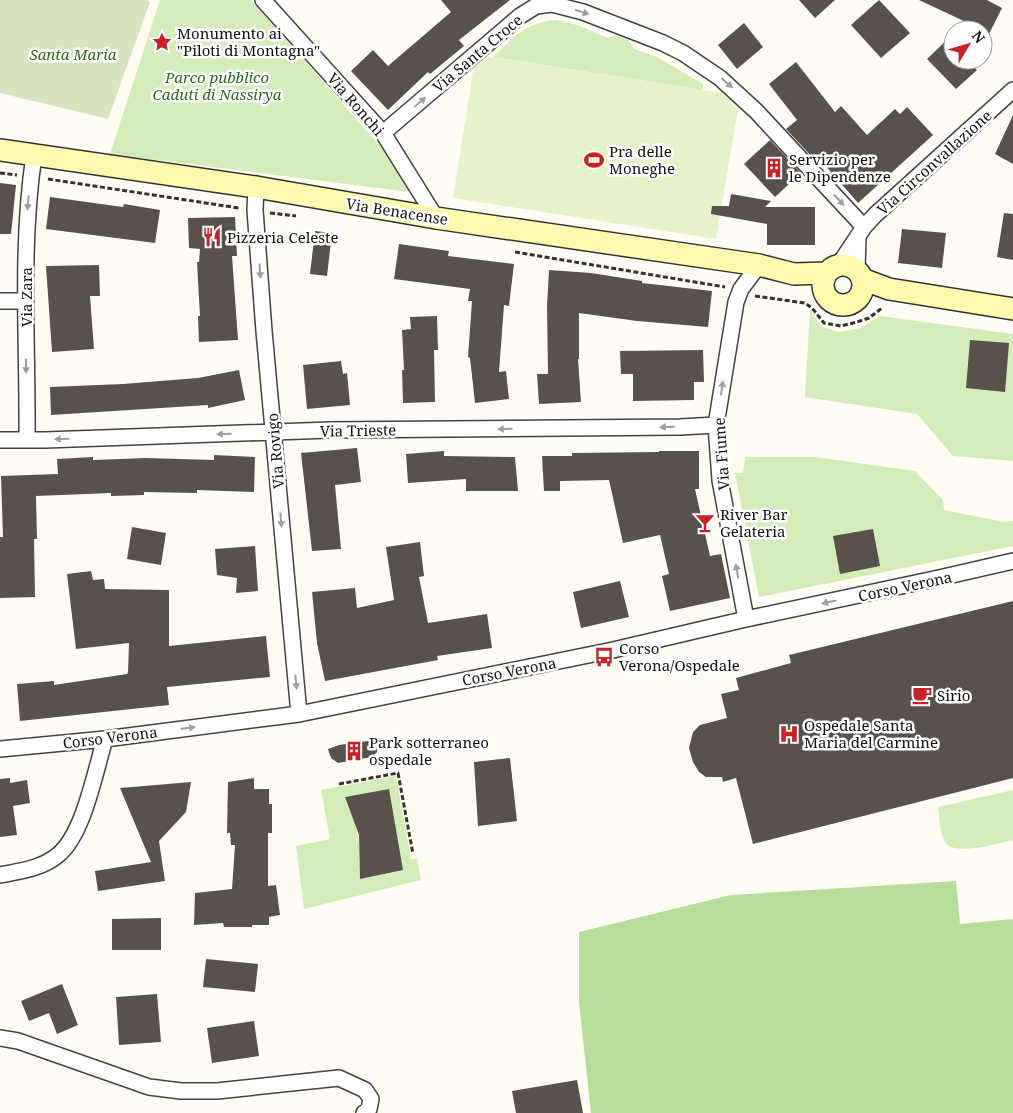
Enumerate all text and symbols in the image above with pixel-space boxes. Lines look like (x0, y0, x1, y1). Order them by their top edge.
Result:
street label: Via Santa Croce (428, 9, 526, 97)
one-way arrow (574, 9, 589, 17)
north arrow (943, 20, 993, 70)
place label: Monumento ai "Piloti di Montagna" (177, 23, 320, 60)
text: N (968, 26, 990, 47)
place icon: Monumento ai "Piloti di Montagna" (151, 31, 173, 53)
park label: Santa Maria (30, 44, 117, 64)
park label: Parco pubblico Caduti di Nassirya (152, 67, 282, 104)
street label: Via Ronchi (323, 68, 389, 140)
one-way arrow (720, 78, 733, 89)
one-way arrow (413, 96, 426, 107)
street label: Via Circonvallazione (872, 105, 996, 219)
place label: Pra delle Moneghe (609, 141, 675, 178)
sports icon: Pra delle Moneghe (583, 149, 605, 171)
place label: Servizio per le Dipendenze (789, 149, 891, 186)
building icon: Servizio per le Dipendenze (763, 157, 785, 179)
street label: Via Benacense (345, 193, 449, 229)
one-way arrow (833, 194, 845, 206)
one-way arrow (24, 196, 32, 212)
restaurant icon: Pizzeria Celeste (201, 226, 223, 248)
place label: Pizzeria Celeste (227, 227, 338, 247)
one-way arrow (256, 263, 264, 279)
street label: Via Zara (16, 267, 36, 327)
one-way arrow (22, 358, 30, 374)
one-way arrow (718, 380, 726, 396)
street label: Via Rovigo (262, 412, 288, 490)
street label: Via Fiume (708, 417, 734, 491)
street label: Via Trieste (320, 419, 396, 441)
one-way arrow (659, 423, 675, 431)
one-way arrow (496, 425, 512, 433)
one-way arrow (216, 430, 232, 438)
one-way arrow (53, 436, 69, 444)
place label: River Bar Gelateria (720, 504, 788, 541)
one-way arrow (278, 512, 286, 528)
bar icon: River Bar Gelateria (694, 512, 716, 534)
one-way arrow (733, 563, 741, 579)
street label: Corso Verona (856, 566, 954, 606)
one-way arrow (821, 598, 836, 606)
place label: Corso Verona/Ospedale (619, 638, 740, 675)
bus stop icon: Corso Verona/Ospedale (593, 646, 615, 668)
street label: Corso Verona (460, 652, 558, 690)
one-way arrow (293, 674, 301, 690)
cafe icon: Sirio (911, 684, 933, 706)
place label: Sirio (937, 685, 970, 705)
place label: Ospedale Santa Maria del Carmine (804, 715, 938, 752)
street label: Corso Verona (61, 721, 159, 753)
hospital icon: Ospedale Santa Maria del Carmine (778, 723, 800, 745)
one-way arrow (180, 724, 196, 732)
place label: Park sotterraneo ospedale (369, 732, 489, 769)
building icon: Park sotterraneo ospedale (343, 740, 365, 762)

